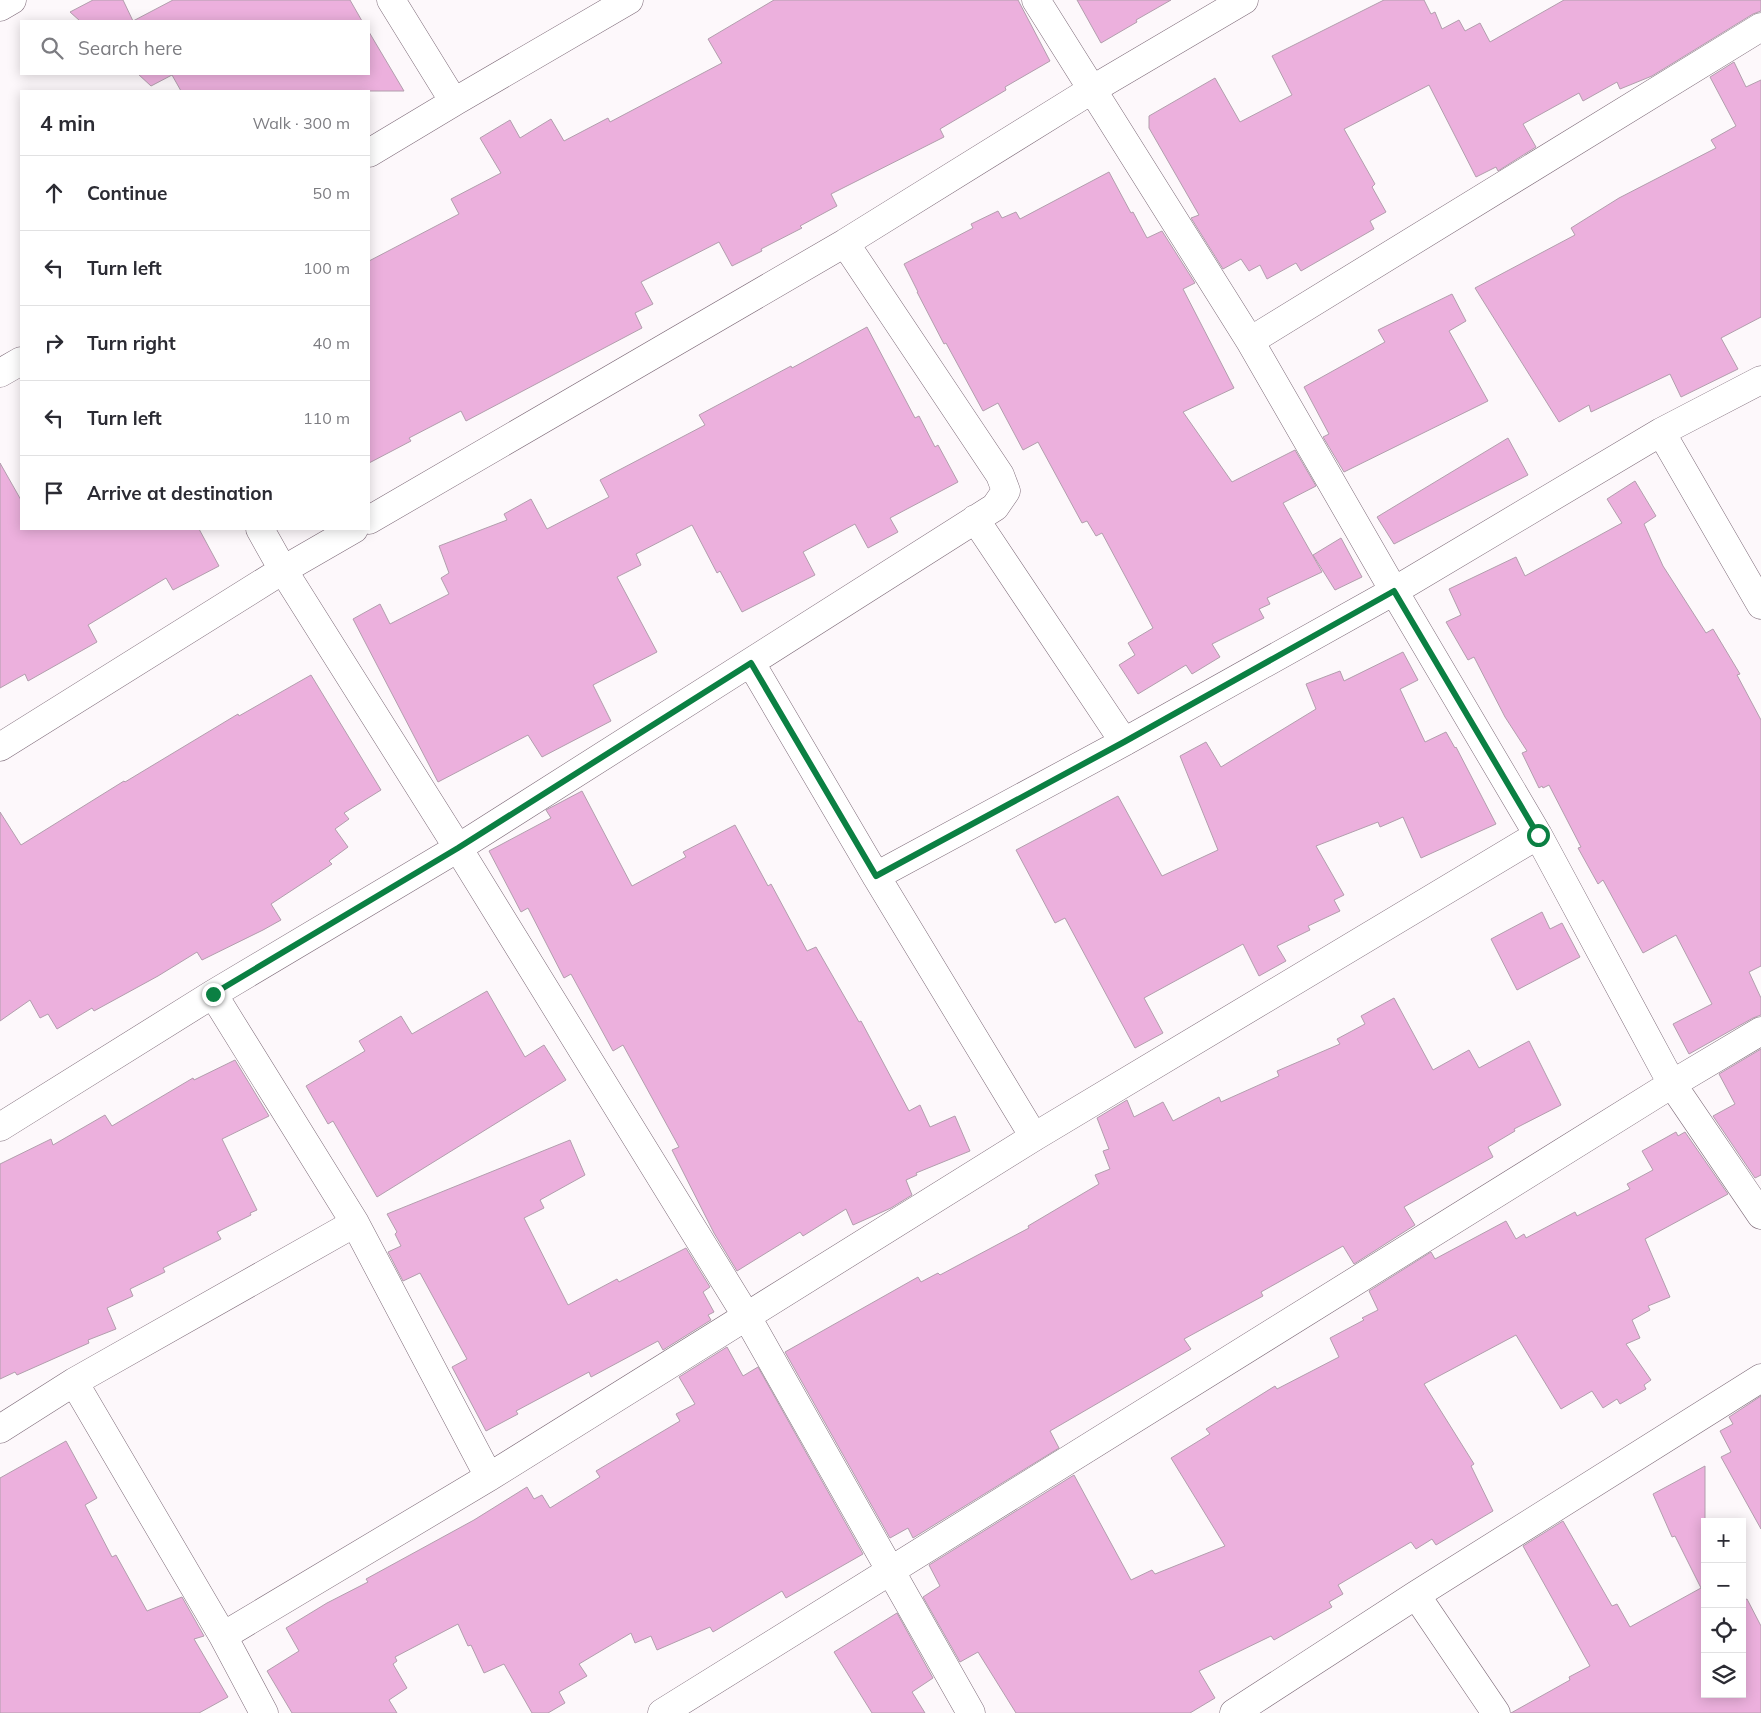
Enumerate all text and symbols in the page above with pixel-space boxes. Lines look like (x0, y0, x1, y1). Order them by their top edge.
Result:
search box (20, 20, 370, 75)
icon: search (38, 34, 66, 62)
text: Search here (78, 36, 182, 60)
text: 4 min (40, 110, 95, 136)
text: Walk · 300 m (252, 113, 350, 133)
icon: ahead (40, 179, 68, 207)
text: Continue (87, 181, 167, 205)
text: 50 m (313, 183, 350, 203)
icon: left (40, 254, 68, 282)
text: Turn left (87, 256, 162, 280)
text: 100 m (303, 258, 350, 278)
icon: right (40, 329, 68, 357)
text: Turn right (87, 331, 176, 355)
text: 40 m (313, 333, 350, 353)
icon: left (40, 404, 68, 432)
text: Turn left (87, 406, 162, 430)
text: 110 m (303, 408, 350, 428)
icon: arrive (40, 479, 68, 507)
text: Arrive at destination (87, 481, 273, 505)
route start (1527, 824, 1550, 847)
route end (202, 983, 225, 1006)
map controls (1701, 1518, 1746, 1698)
button: + (1701, 1518, 1746, 1563)
button: − (1701, 1563, 1746, 1608)
button: locate (1701, 1608, 1746, 1653)
button: layers (1701, 1653, 1746, 1698)

